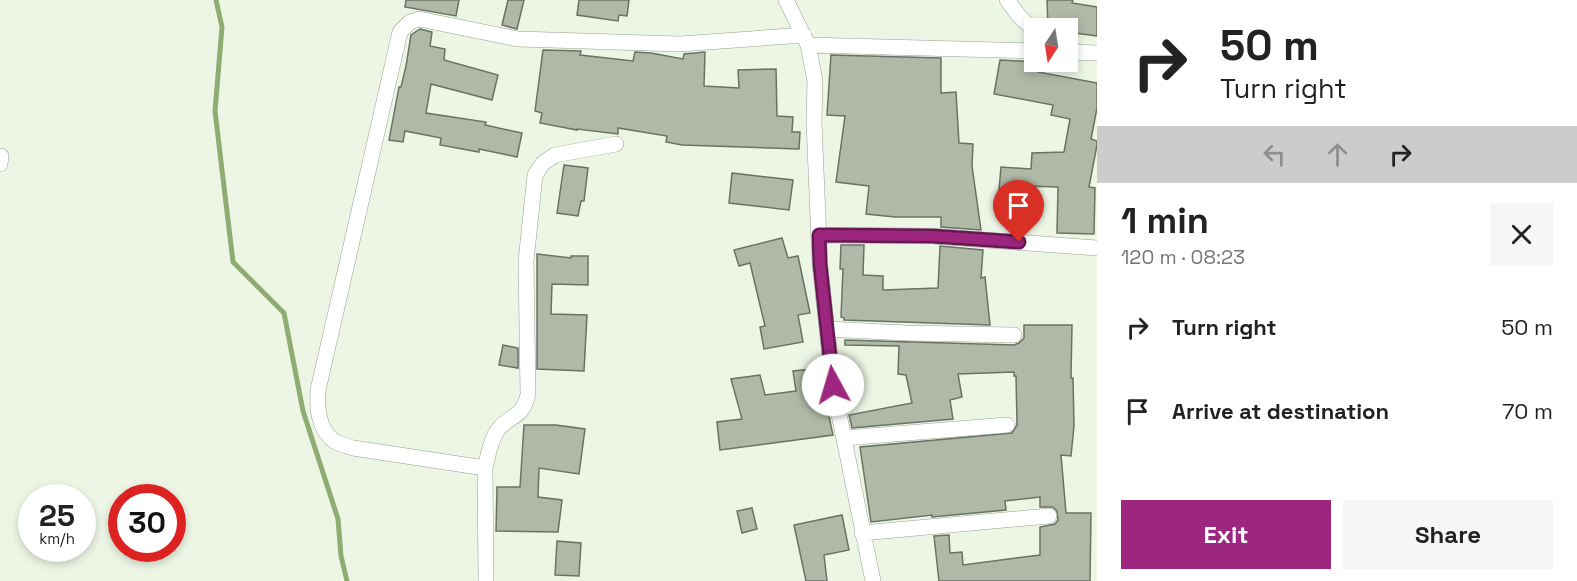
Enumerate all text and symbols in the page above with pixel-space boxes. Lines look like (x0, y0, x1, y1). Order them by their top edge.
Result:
north arrow (1024, 18, 1078, 72)
map controls (1024, 18, 1078, 72)
text: 50 m (1220, 19, 1319, 72)
icon: right (1121, 24, 1199, 102)
text: Turn right (1220, 71, 1347, 106)
icon: left (1258, 138, 1291, 171)
icon: ahead (1321, 138, 1354, 171)
icon: right (1384, 138, 1417, 171)
pin (993, 180, 1044, 242)
icon: arrive (1002, 189, 1035, 222)
text: 1 min (1121, 198, 1209, 244)
button: close (1490, 203, 1553, 266)
text: 120 m · 08:23 (1121, 244, 1245, 270)
icon: right (1121, 311, 1154, 344)
text: Turn right (1172, 313, 1277, 341)
text: 50 m (1501, 313, 1553, 341)
position arrow (801, 353, 865, 417)
icon: arrive (1121, 395, 1154, 428)
text: Arrive at destination (1172, 397, 1389, 425)
text: 70 m (1502, 397, 1553, 425)
speed limit sign: 30 (108, 484, 186, 562)
text: 25 (39, 496, 75, 535)
button: Exit (1121, 500, 1331, 569)
button: Share (1343, 500, 1553, 569)
text: km/h (39, 529, 75, 548)

